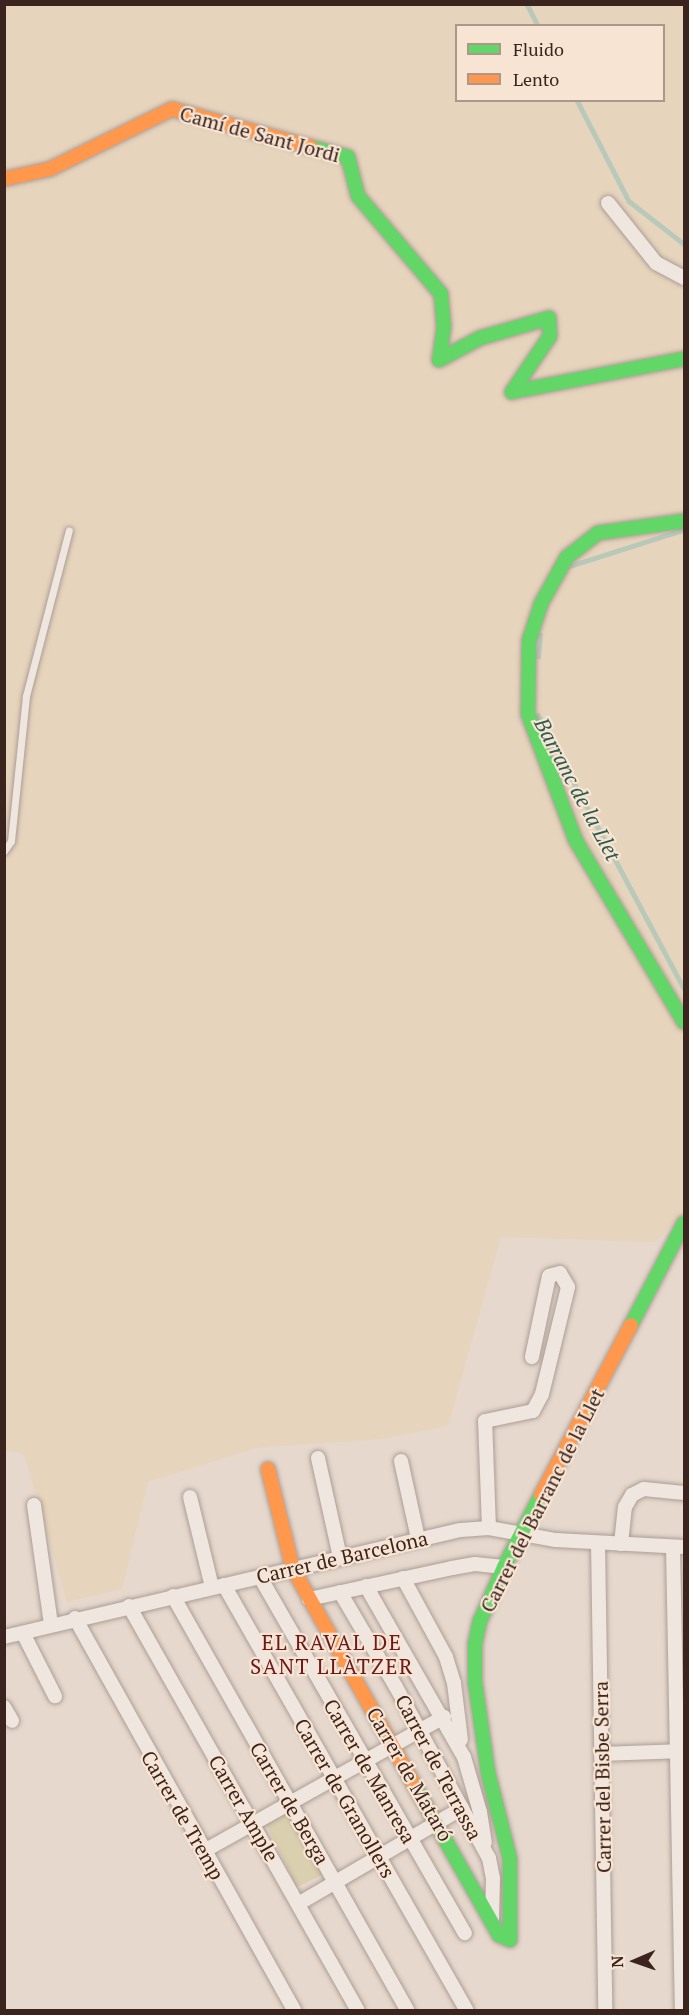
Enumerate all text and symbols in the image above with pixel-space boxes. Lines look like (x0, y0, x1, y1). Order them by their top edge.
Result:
legend (455, 24, 665, 102)
text: Fluido (513, 37, 564, 61)
text: Lento (513, 67, 559, 91)
street label: Camí de Sant Jordi (177, 101, 343, 167)
water label: Barranc de la Llet (530, 713, 626, 865)
street label: Carrer del Barranc de la Llet (475, 1384, 609, 1616)
street label: Carrer de Barcelona (254, 1526, 430, 1588)
district label: EL RAVAL DE SANT LLÀTZER (250, 1629, 414, 1679)
street label: Carrer del Bisbe Serra (588, 1681, 616, 1873)
street label: Carrer de Terrassa (391, 1690, 487, 1844)
street label: Carrer de Manresa (319, 1695, 421, 1847)
street label: Carrer de Mataró (362, 1703, 458, 1845)
street label: Carrer de Granollers (290, 1714, 400, 1882)
street label: Carrer de Berga (245, 1737, 335, 1869)
street label: Carrer de Tremp (136, 1746, 230, 1884)
street label: Carrer Ample (204, 1750, 284, 1866)
north arrow (605, 1931, 665, 1991)
text: N (606, 1955, 628, 1968)

